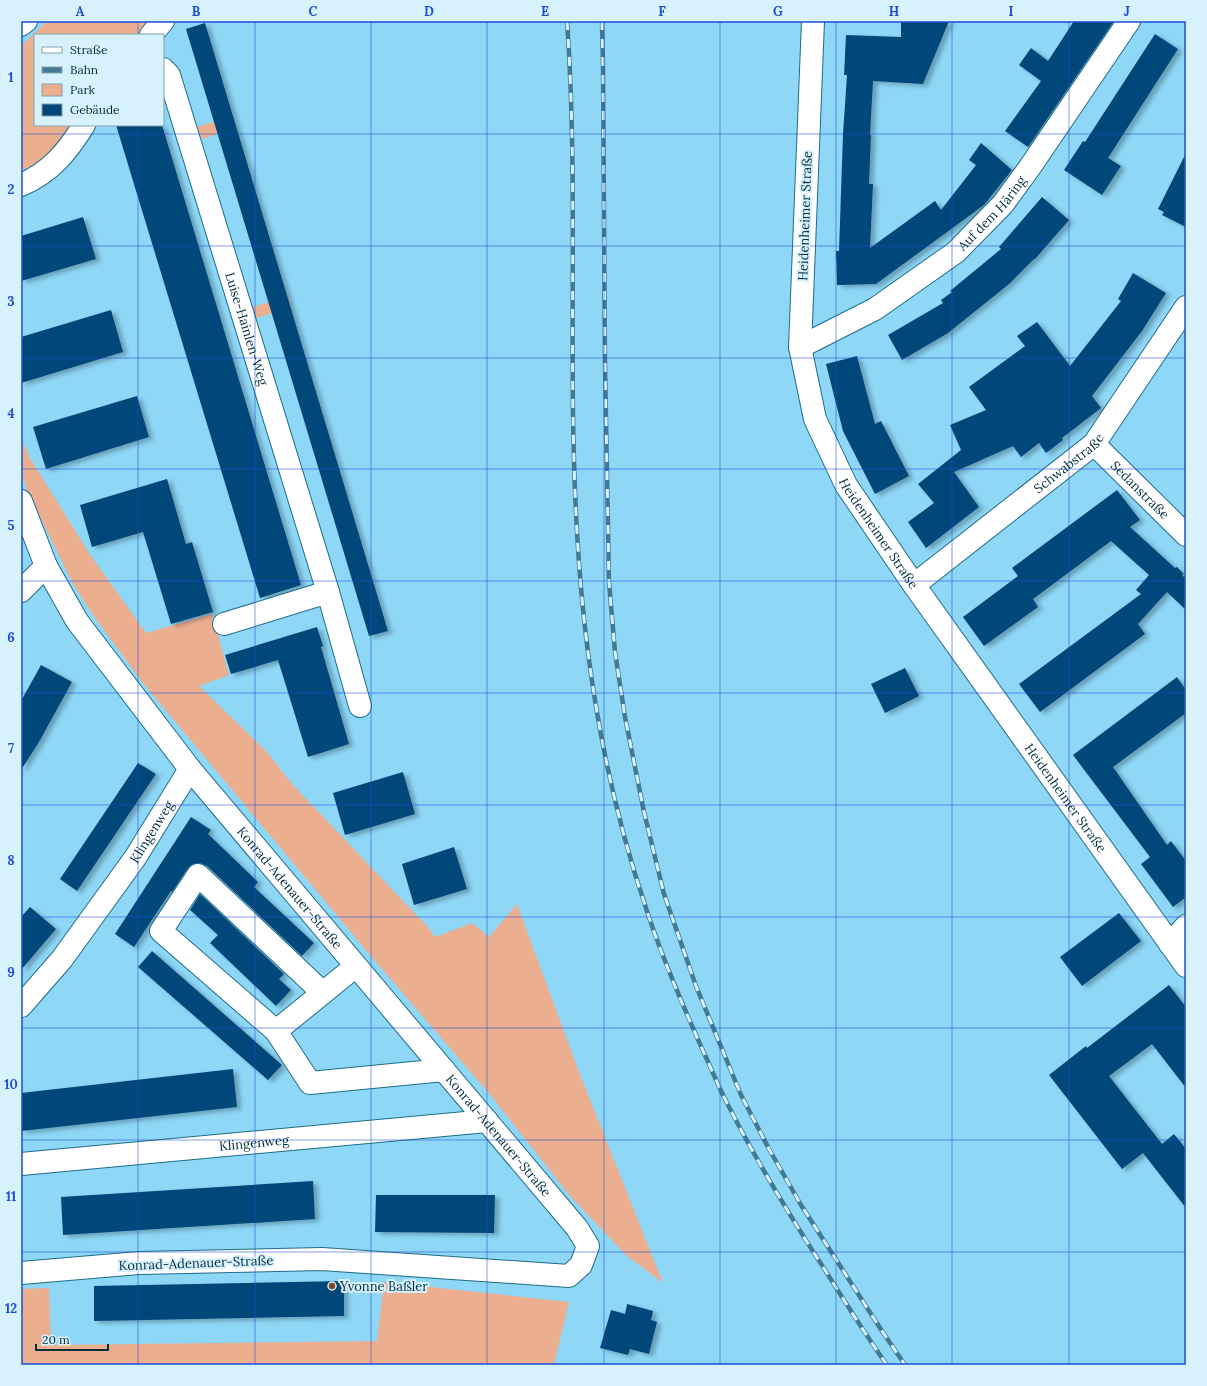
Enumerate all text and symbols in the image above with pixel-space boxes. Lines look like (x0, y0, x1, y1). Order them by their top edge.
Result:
text: A (76, 3, 85, 20)
text: B (192, 3, 201, 20)
text: C (309, 3, 318, 20)
text: D (424, 3, 434, 20)
text: E (541, 3, 549, 20)
text: F (658, 3, 666, 20)
text: G (773, 3, 783, 20)
text: H (889, 3, 899, 20)
text: I (1008, 3, 1014, 20)
text: J (1124, 3, 1130, 20)
legend (34, 34, 164, 126)
text: Straße (70, 42, 108, 57)
text: Bahn (70, 62, 98, 77)
text: 1 (8, 69, 14, 86)
text: Park (70, 82, 96, 97)
text: Gebäude (70, 102, 120, 117)
street label: Heidenheimer Straße (794, 151, 816, 281)
street label: Auf dem Häring (953, 172, 1030, 255)
text: 2 (8, 181, 15, 198)
street label: Luise-Hainlen-Weg (222, 270, 273, 388)
text: 3 (7, 293, 15, 310)
text: 4 (7, 405, 15, 422)
street label: Schwabstraße (1030, 430, 1107, 497)
street label: Sedanstraße (1107, 457, 1173, 522)
street label: Heidenheimer Straße (835, 475, 922, 592)
text: 5 (7, 517, 15, 534)
text: 6 (7, 629, 15, 646)
text: 7 (8, 740, 14, 757)
street label: Heidenheimer Straße (1021, 740, 1111, 856)
street label: Klingenweg (126, 797, 177, 866)
street label: Konrad-Adenauer-Straße (233, 823, 346, 952)
text: 8 (7, 852, 15, 869)
text: 9 (7, 964, 15, 981)
street label: Konrad-Adenauer-Straße (442, 1071, 555, 1200)
text: 10 (4, 1076, 18, 1093)
street label: Klingenweg (218, 1131, 291, 1154)
text: 11 (6, 1188, 16, 1205)
street label: Konrad-Adenauer-Straße (118, 1252, 274, 1274)
place label: Yvonne Baßler (339, 1278, 428, 1295)
marker: Yvonne Baßler (327, 1281, 337, 1291)
text: 12 (5, 1300, 17, 1317)
scale bar (36, 1326, 108, 1352)
text: 20 m (42, 1332, 70, 1347)

